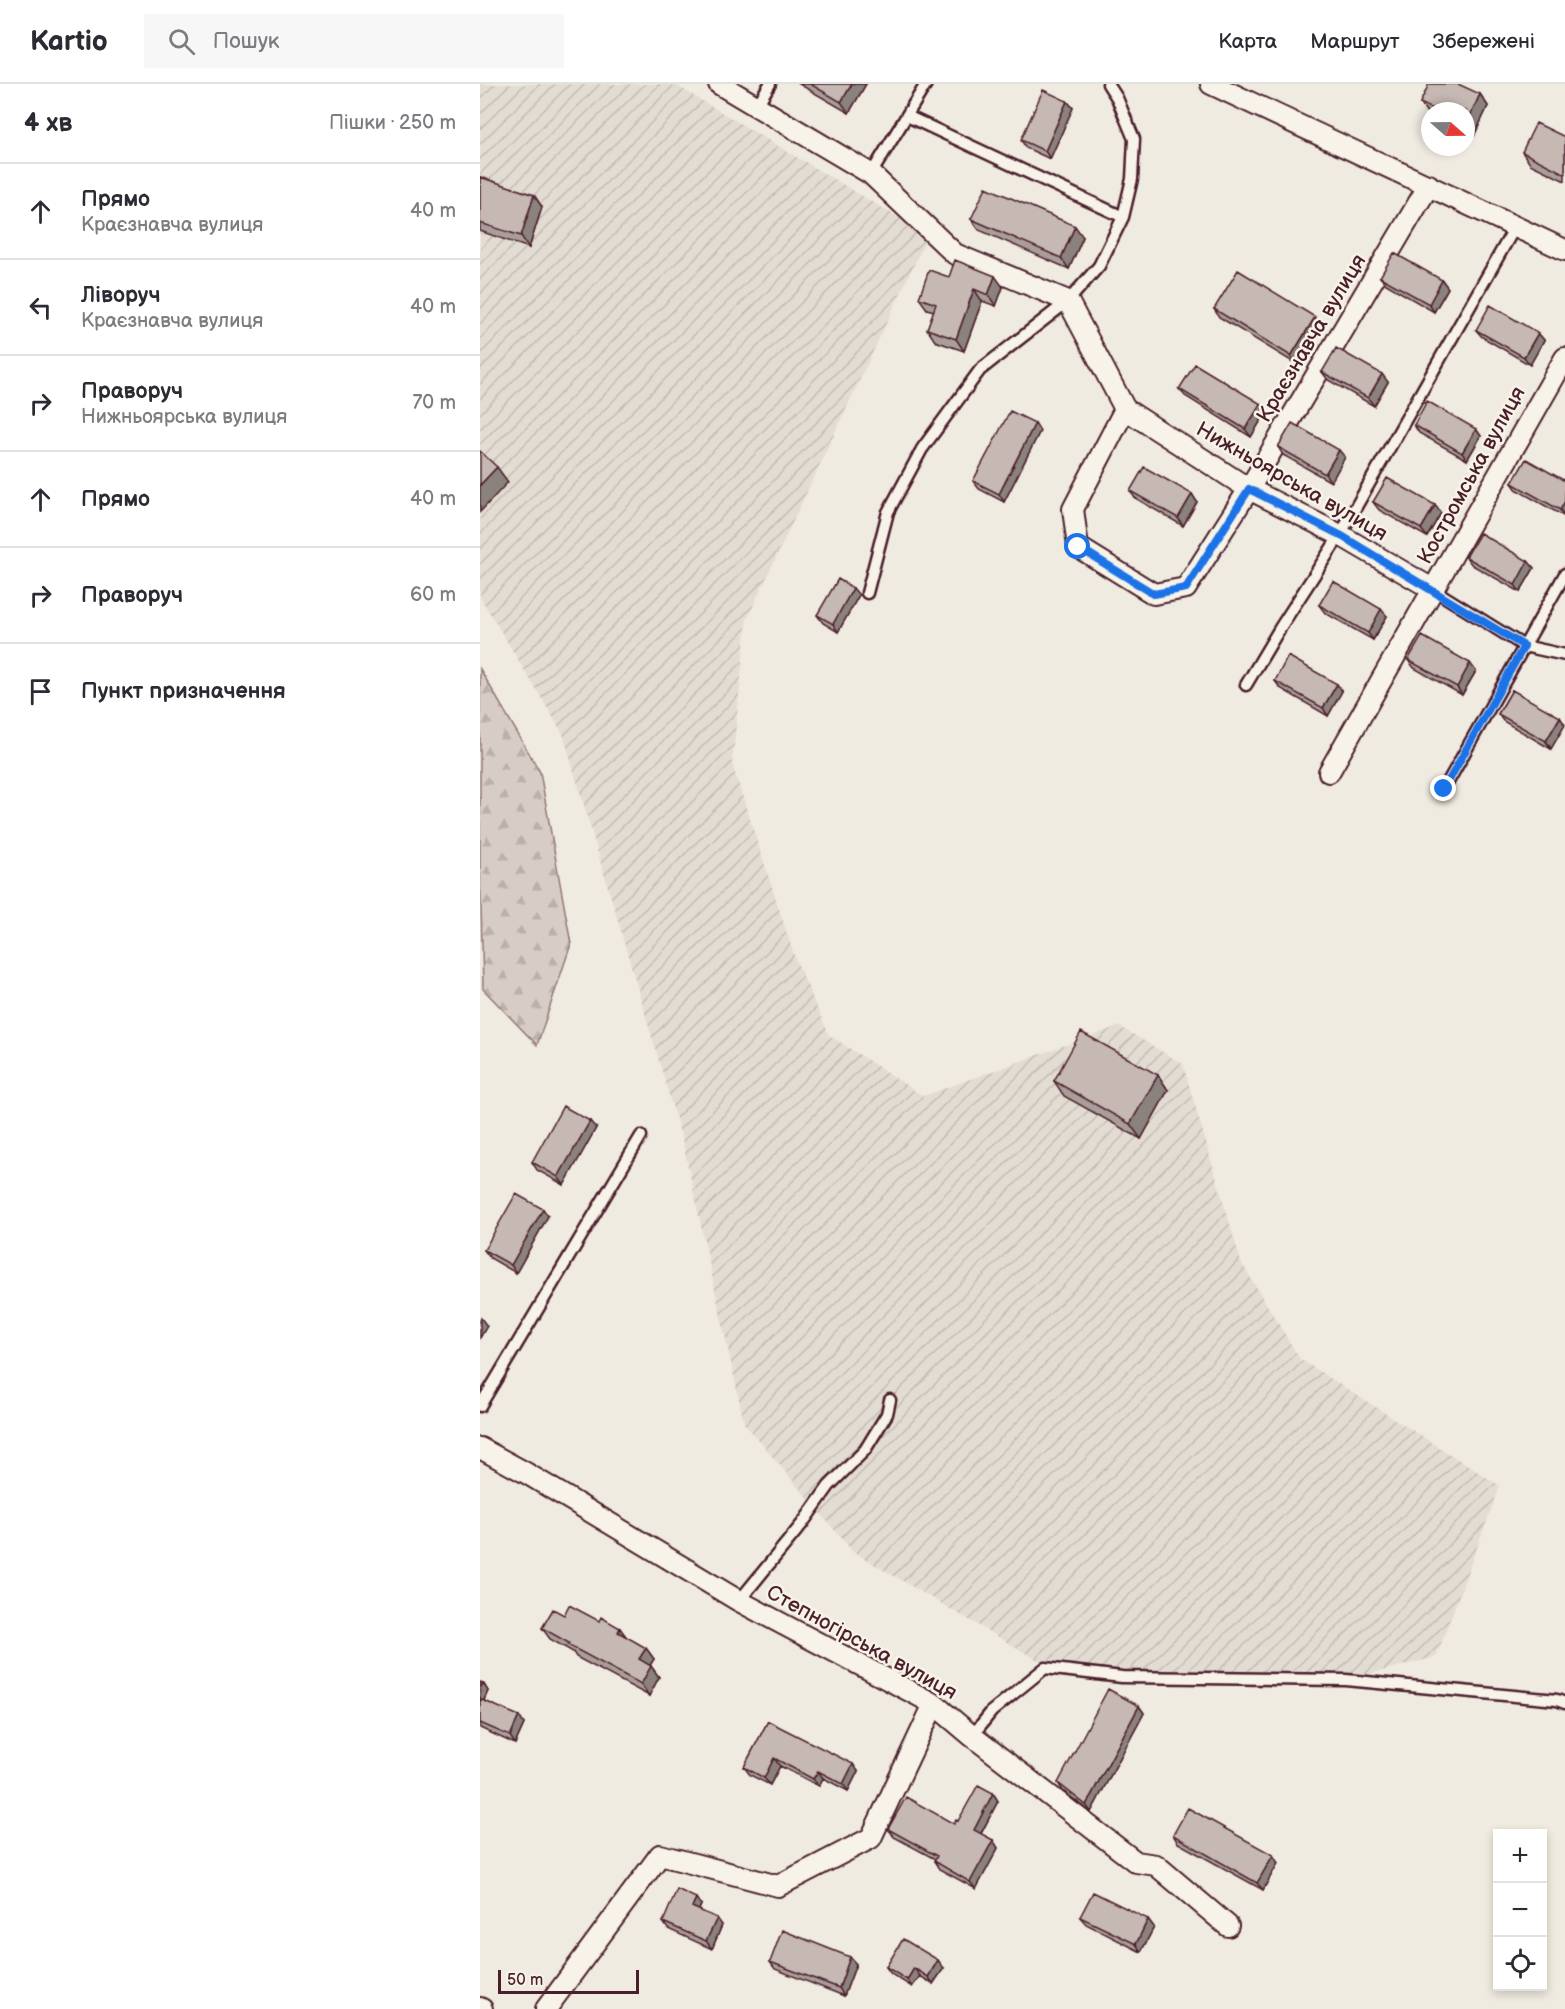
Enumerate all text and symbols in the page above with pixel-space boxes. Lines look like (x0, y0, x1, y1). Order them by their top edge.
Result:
search box (144, 14, 564, 68)
text: Kartio (30, 25, 108, 58)
icon: search (165, 25, 198, 58)
text: Пошук (213, 28, 280, 55)
text: Карта (1218, 29, 1277, 54)
text: Маршрут (1310, 29, 1400, 54)
text: Збережені (1433, 29, 1535, 54)
north arrow (1421, 102, 1475, 156)
text: 4 хв (24, 108, 72, 139)
text: Пішки · 250 m (329, 111, 456, 135)
text: Прямо (81, 186, 150, 213)
icon: ahead (24, 195, 57, 228)
text: 40 m (410, 199, 456, 223)
text: Краєзнавча вулиця (81, 213, 263, 237)
street label: Краєзнавча вулиця (1251, 250, 1371, 427)
text: Ліворуч (81, 282, 161, 309)
icon: left (24, 291, 57, 324)
text: 40 m (410, 295, 456, 319)
text: Краєзнавча вулиця (81, 309, 263, 333)
text: Праворуч (81, 378, 183, 405)
street label: Костромська вулиця (1412, 382, 1531, 568)
icon: right (24, 387, 57, 420)
text: 70 m (412, 391, 456, 415)
text: Нижньоярська вулиця (81, 405, 287, 429)
street label: Нижньоярська вулиця (1192, 416, 1392, 546)
icon: ahead (24, 483, 57, 516)
text: Прямо (81, 486, 150, 513)
text: 40 m (410, 487, 456, 511)
route start (1064, 533, 1090, 559)
icon: right (24, 579, 57, 612)
text: Праворуч (81, 582, 183, 609)
text: 60 m (410, 583, 456, 607)
icon: arrive (24, 675, 57, 708)
text: Пункт призначення (81, 678, 286, 705)
route end (1430, 775, 1456, 801)
street label: Степногірська вулиця (762, 1580, 961, 1705)
map controls (1493, 1829, 1547, 1991)
button: + (1493, 1829, 1547, 1883)
button: − (1493, 1883, 1547, 1937)
button: locate (1493, 1937, 1547, 1991)
scale bar (498, 1967, 639, 1994)
text: 50 m (507, 1971, 543, 1990)

